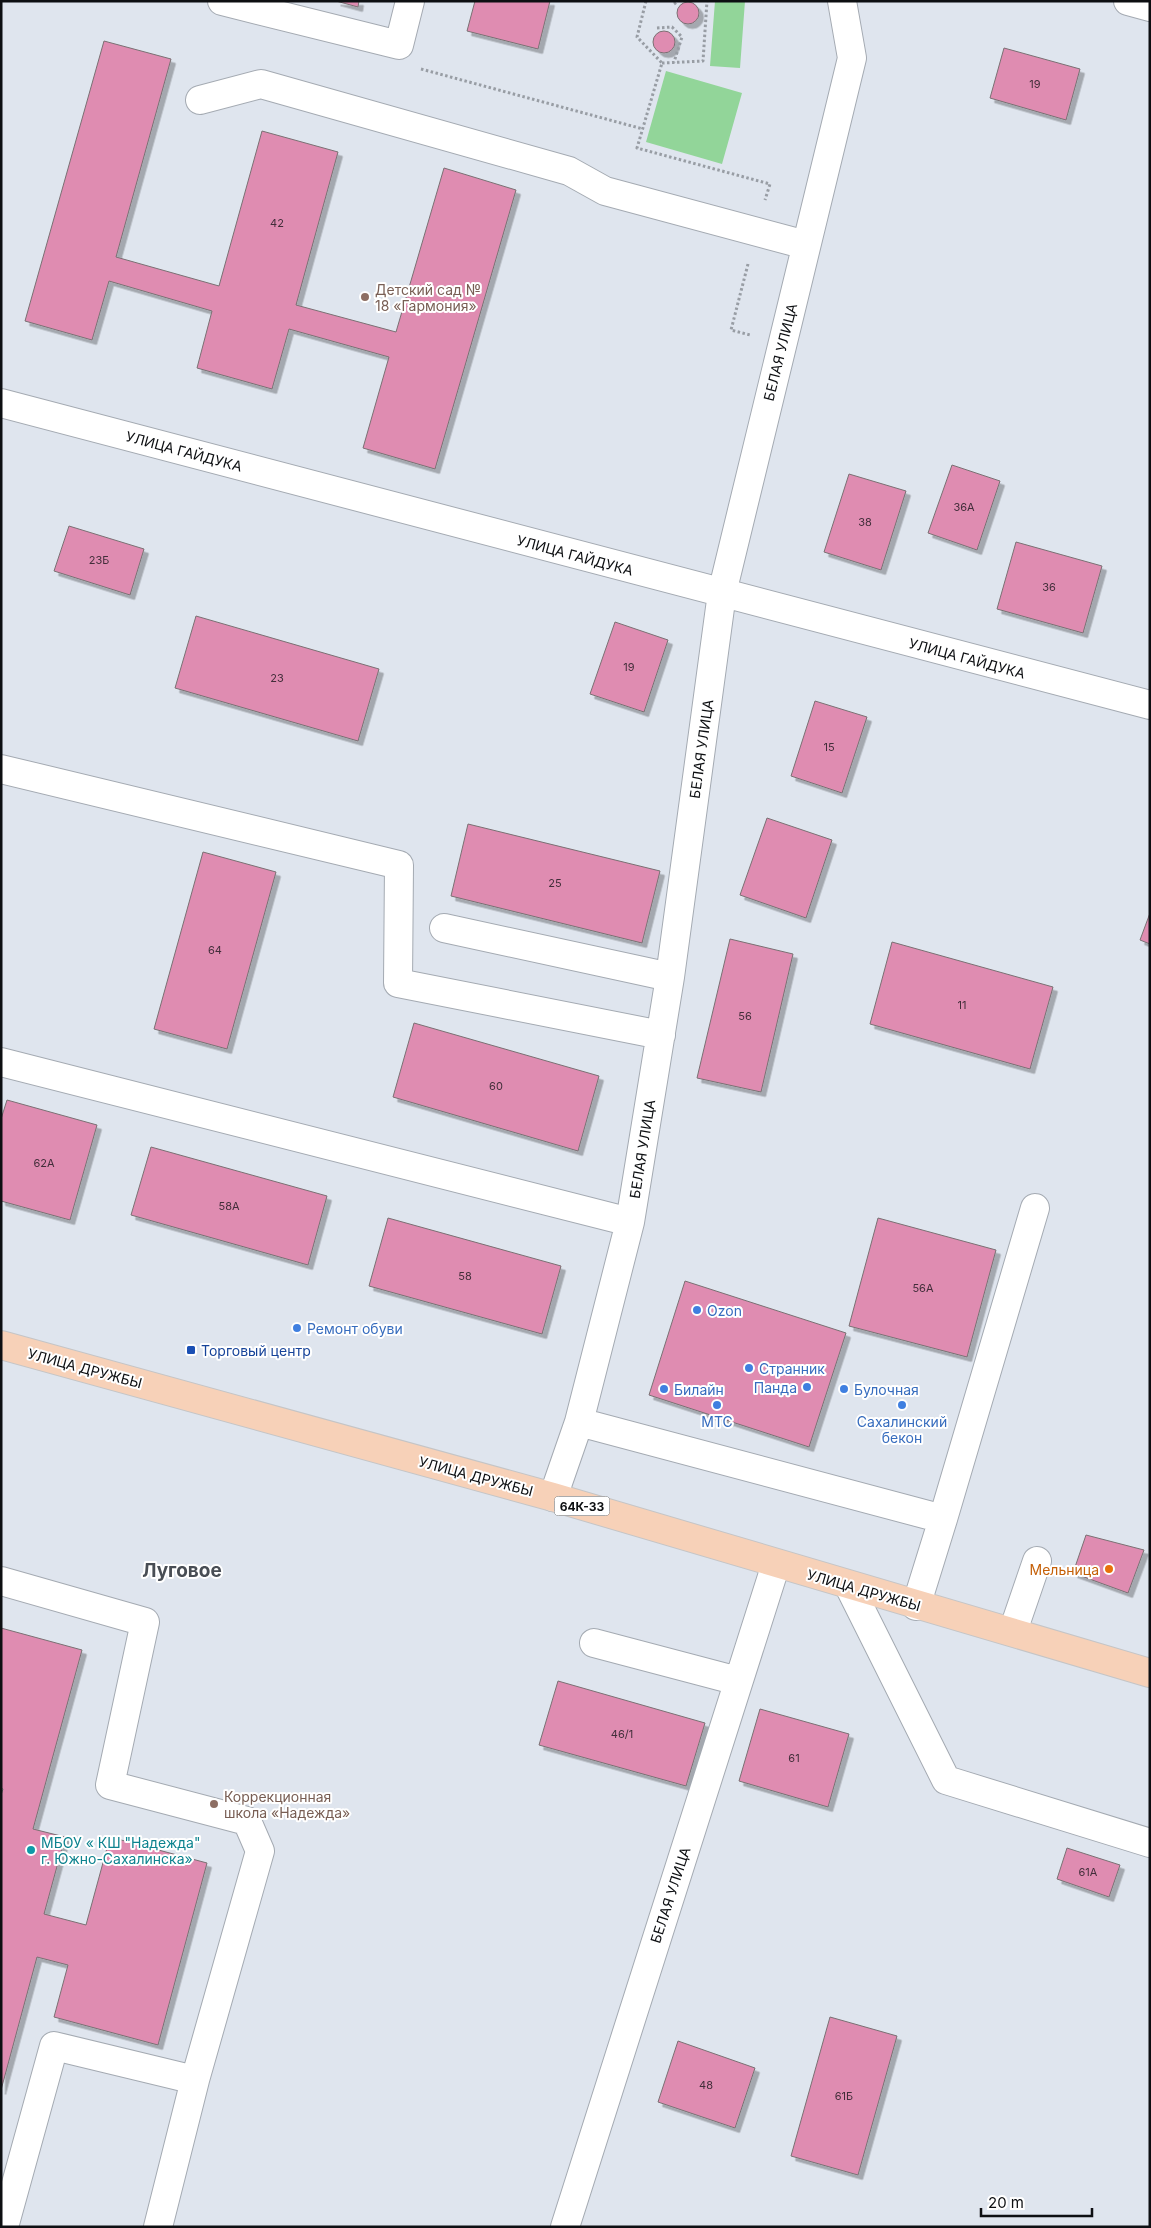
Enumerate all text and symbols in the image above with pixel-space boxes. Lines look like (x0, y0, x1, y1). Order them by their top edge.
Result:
house number: 19 (1029, 77, 1041, 91)
house number: 42 (270, 216, 284, 230)
place label: Детский сад № 18 «Гармония» (375, 281, 481, 314)
marker: Детский сад № 18 «Гармония» (359, 291, 371, 303)
street label: БЕЛАЯ УЛИЦА (760, 301, 800, 403)
street label: УЛИЦА ГАЙДУКА (124, 426, 245, 475)
house number: 36А (953, 500, 975, 514)
house number: 38 (858, 515, 872, 529)
street label: УЛИЦА ГАЙДУКА (515, 530, 636, 579)
house number: 23Б (89, 553, 109, 567)
house number: 36 (1042, 580, 1056, 594)
street label: УЛИЦА ГАЙДУКА (907, 633, 1028, 682)
house number: 19 (623, 660, 635, 674)
house number: 23 (270, 671, 284, 685)
street label: БЕЛАЯ УЛИЦА (686, 698, 716, 800)
house number: 15 (823, 740, 835, 754)
house number: 25 (548, 876, 562, 890)
house number: 64 (208, 943, 222, 957)
house number: 11 (958, 998, 966, 1012)
house number: 56 (738, 1009, 752, 1023)
house number: 60 (489, 1079, 503, 1093)
street label: БЕЛАЯ УЛИЦА (626, 1098, 658, 1200)
house number: 62А (33, 1156, 55, 1170)
house number: 58А (218, 1199, 240, 1213)
house number: 58 (458, 1269, 472, 1283)
house number: 56А (912, 1281, 934, 1295)
place label: Ozon (707, 1302, 742, 1319)
marker: Ozon (691, 1304, 703, 1316)
place label: Ремонт обуви (307, 1320, 403, 1337)
marker: Ремонт обуви (291, 1322, 303, 1334)
place label: Торговый центр (201, 1342, 311, 1359)
marker: Торговый центр (185, 1344, 197, 1356)
street label: УЛИЦА ДРУЖБЫ (26, 1345, 144, 1391)
place label: Странник (759, 1360, 825, 1377)
marker: Странник (743, 1362, 755, 1374)
place label: Панда (754, 1379, 797, 1396)
place label: Билайн (674, 1381, 724, 1398)
marker: Панда (801, 1381, 813, 1393)
place label: Булочная (854, 1381, 919, 1398)
marker: Билайн (658, 1383, 670, 1395)
marker: Булочная (838, 1383, 850, 1395)
marker: МТС (711, 1399, 723, 1411)
marker: Сахалинский бекон (896, 1399, 908, 1411)
place label: МТС (701, 1413, 733, 1430)
place label: Сахалинский бекон (857, 1413, 947, 1446)
street label: УЛИЦА ДРУЖБЫ (417, 1453, 535, 1499)
road number: 64К-33 (554, 1496, 610, 1515)
district label: Луговое (142, 1559, 222, 1582)
place label: Мельница (1030, 1561, 1099, 1578)
marker: Мельница (1103, 1563, 1115, 1575)
street label: УЛИЦА ДРУЖБЫ (805, 1566, 923, 1614)
house number: 46/1 (611, 1727, 633, 1741)
house number: 61 (788, 1751, 800, 1765)
place label: Коррекционная школа «Надежда» (224, 1788, 350, 1821)
marker: Коррекционная школа «Надежда» (208, 1798, 220, 1810)
place label: МБОУ « КШ "Надежда" г. Южно-Сахалинска» (41, 1834, 200, 1867)
marker: МБОУ « КШ "Надежда" г. Южно-Сахалинска» (25, 1844, 37, 1856)
street label: БЕЛАЯ УЛИЦА (646, 1844, 694, 1945)
house number: 61А (1079, 1865, 1098, 1879)
house number: 48 (699, 2078, 713, 2092)
house number: 61Б (835, 2089, 853, 2103)
scale bar (981, 2186, 1092, 2218)
text: 20 m (988, 2193, 1024, 2212)

